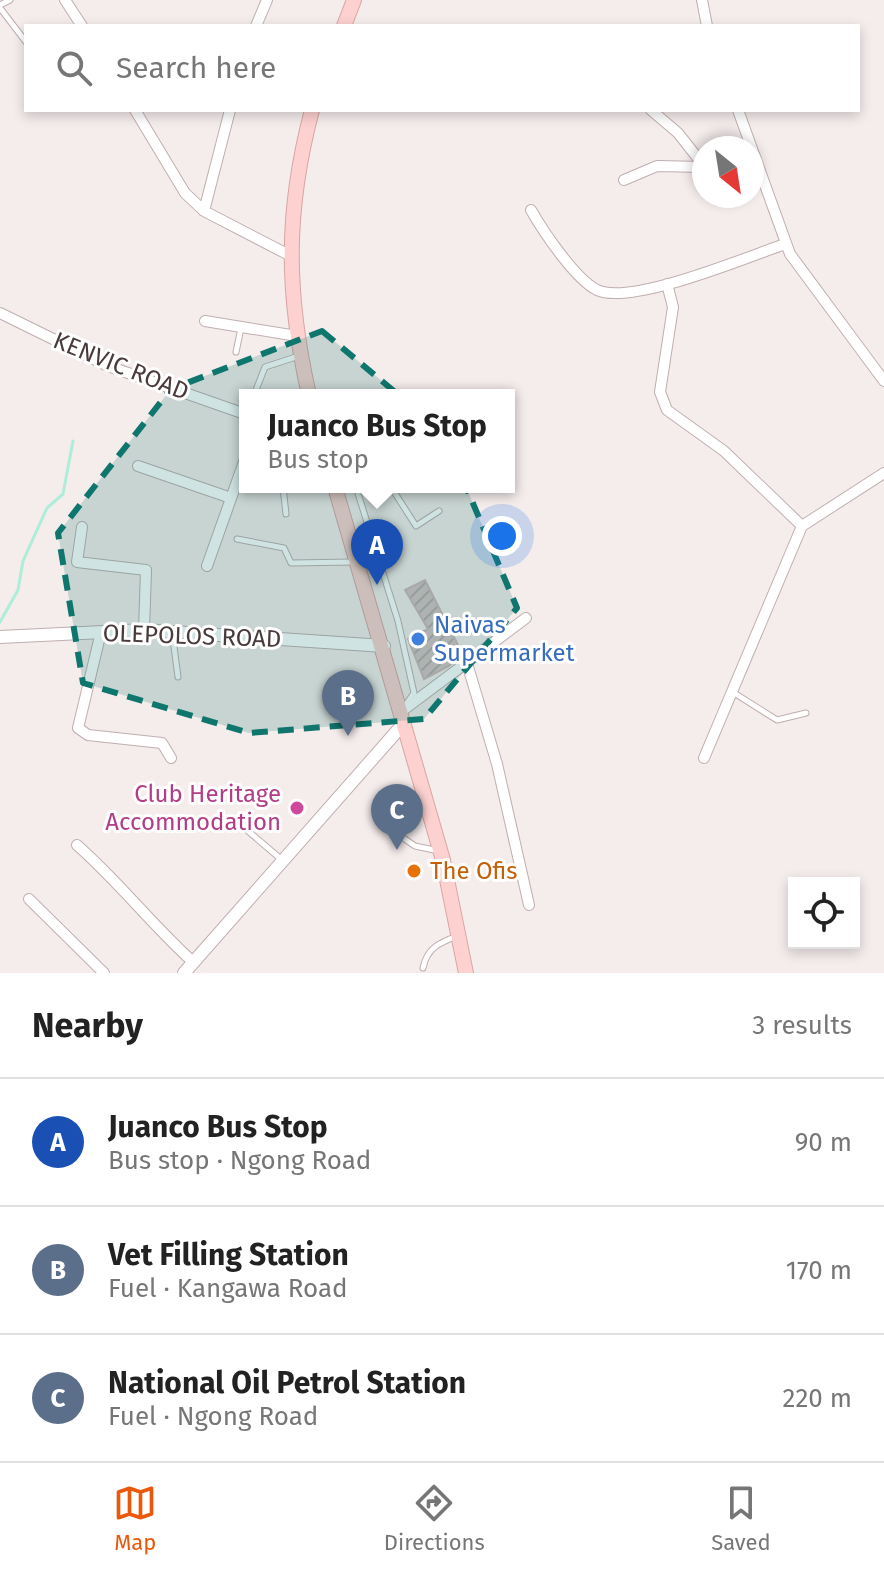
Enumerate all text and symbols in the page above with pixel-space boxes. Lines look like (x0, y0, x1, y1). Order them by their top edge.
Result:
search box (24, 24, 860, 112)
icon: search (52, 46, 96, 90)
text: Search here (116, 50, 276, 86)
north arrow (692, 136, 764, 208)
street label: KENVIC ROAD (49, 326, 193, 406)
popup (239, 389, 515, 493)
text: Juanco Bus Stop (267, 408, 487, 444)
text: Bus stop (267, 444, 369, 475)
your location (482, 516, 522, 556)
pin: A (351, 519, 403, 585)
place label: Naivas Supermarket (434, 611, 575, 667)
street label: OLEPOLOS ROAD (102, 619, 282, 653)
marker: Naivas Supermarket (409, 630, 427, 648)
pin: B (322, 670, 374, 736)
place label: Club Heritage Accommodation (105, 780, 281, 836)
pin: C (371, 784, 423, 850)
marker: Club Heritage Accommodation (288, 799, 306, 817)
place label: The Ofis (430, 857, 518, 885)
marker: The Ofis (405, 862, 423, 880)
map controls (788, 877, 860, 949)
button: locate (788, 877, 860, 949)
text: Nearby (32, 1005, 143, 1046)
text: 3 results (752, 1010, 852, 1041)
text: Juanco Bus Stop (108, 1109, 328, 1145)
text: A (50, 1127, 66, 1158)
text: 90 m (795, 1127, 852, 1158)
text: Bus stop · Ngong Road (108, 1145, 371, 1176)
text: Vet Filling Station (108, 1237, 349, 1273)
text: B (50, 1255, 66, 1286)
text: 170 m (786, 1255, 852, 1286)
text: Fuel · Kangawa Road (108, 1273, 348, 1304)
text: National Oil Petrol Station (108, 1365, 466, 1401)
text: C (51, 1383, 65, 1414)
text: 220 m (783, 1383, 852, 1414)
text: Fuel · Ngong Road (108, 1401, 318, 1432)
tab: Map (113, 1481, 157, 1556)
tab: Directions (384, 1481, 485, 1556)
tab: Saved (711, 1481, 771, 1556)

